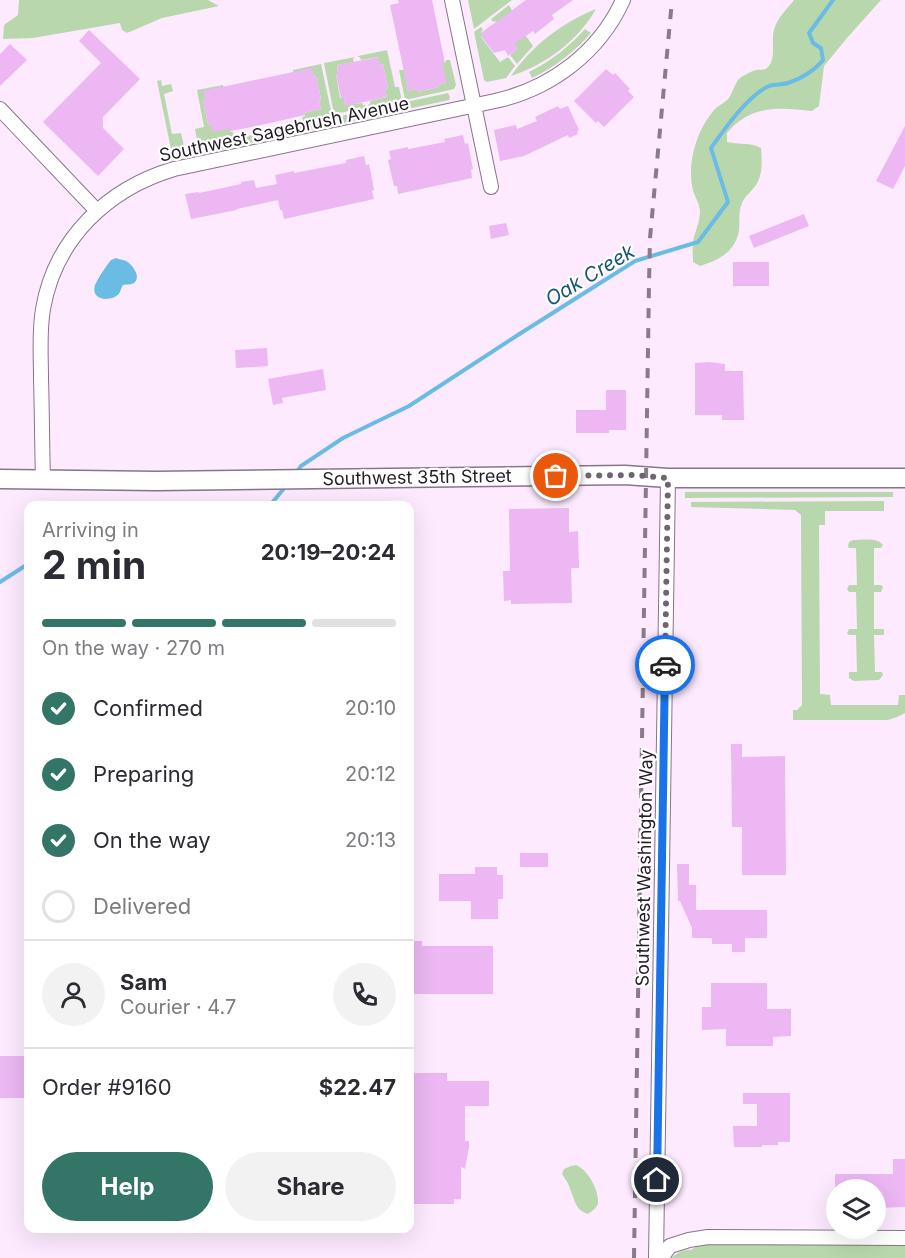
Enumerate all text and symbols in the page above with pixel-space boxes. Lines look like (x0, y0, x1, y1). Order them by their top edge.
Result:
street label: Southwest Sagebrush Avenue (157, 92, 411, 166)
water label: Oak Creek (541, 238, 640, 311)
pin (530, 450, 581, 501)
icon: bag (539, 459, 572, 492)
street label: Southwest 35th Street (322, 465, 512, 489)
text: Arriving in (42, 518, 139, 542)
text: 20:19–20:24 (261, 539, 396, 565)
text: 2 min (42, 541, 146, 588)
courier (635, 635, 695, 695)
text: On the way · 270 m (42, 636, 225, 660)
icon: car (649, 649, 682, 682)
icon: check (42, 692, 75, 725)
text: Confirmed (93, 695, 203, 721)
text: 20:10 (345, 696, 396, 720)
street label: Southwest Washington Way (631, 749, 657, 987)
icon: check (42, 758, 75, 791)
text: Preparing (93, 761, 194, 787)
text: 20:12 (345, 762, 396, 786)
icon: check (42, 824, 75, 857)
text: On the way (93, 827, 211, 853)
text: 20:13 (345, 828, 396, 852)
text: Delivered (93, 893, 191, 919)
button: person (42, 963, 105, 1026)
button: phone (333, 963, 396, 1026)
text: Sam (120, 969, 167, 995)
text: Courier · 4.7 (120, 995, 236, 1019)
text: Order #9160 (42, 1074, 172, 1100)
text: $22.47 (319, 1074, 396, 1100)
button: Help (42, 1152, 213, 1221)
button: Share (225, 1152, 396, 1221)
pin (631, 1154, 682, 1205)
icon: home (640, 1163, 673, 1196)
map controls (826, 1179, 886, 1239)
button: layers (826, 1179, 886, 1239)

